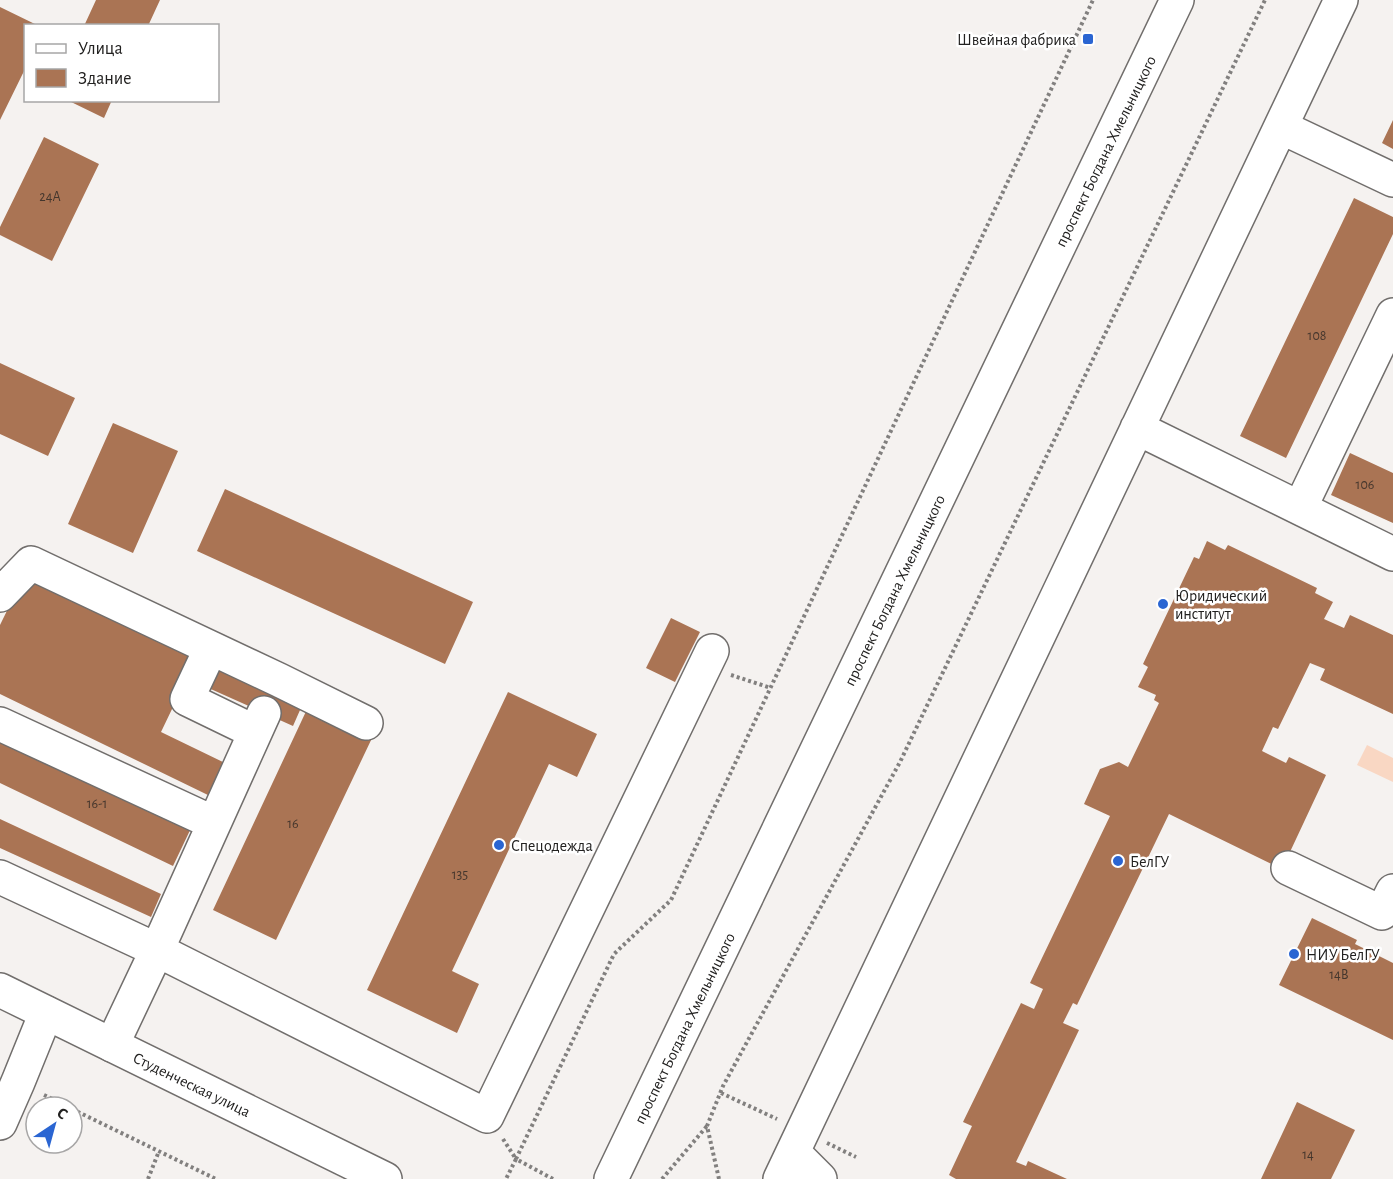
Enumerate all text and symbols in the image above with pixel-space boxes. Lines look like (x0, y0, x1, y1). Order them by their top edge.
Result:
legend (24, 24, 219, 102)
place label: Швейная фабрика (957, 32, 1076, 48)
marker: Швейная фабрика (1081, 32, 1095, 46)
text: Улица (78, 40, 123, 58)
street label: проспект Богдана Хмельницкого (1053, 53, 1159, 250)
text: Здание (78, 70, 132, 88)
house number: 24А (39, 190, 61, 204)
house number: 108 (1308, 329, 1326, 343)
house number: 106 (1356, 478, 1374, 492)
street label: проспект Богдана Хмельницкого (842, 492, 948, 689)
place label: Юридический институт (1175, 588, 1267, 623)
marker: Юридический институт (1156, 597, 1170, 611)
house number: 16-1 (87, 797, 107, 811)
house number: 16 (287, 817, 299, 831)
marker: Спецодежда (492, 838, 506, 852)
place label: Спецодежда (511, 838, 593, 854)
marker: БелГУ (1111, 854, 1125, 868)
place label: БелГУ (1130, 854, 1169, 870)
house number: 135 (452, 868, 468, 882)
street label: проспект Богдана Хмельницкого (632, 930, 738, 1127)
marker: НИУ БелГУ (1287, 947, 1301, 961)
place label: НИУ БелГУ (1306, 947, 1380, 963)
house number: 14В (1329, 968, 1349, 982)
street label: Студенческая улица (130, 1050, 253, 1121)
north arrow (24, 1095, 84, 1155)
text: С (54, 1105, 71, 1123)
house number: 14 (1302, 1148, 1314, 1162)

